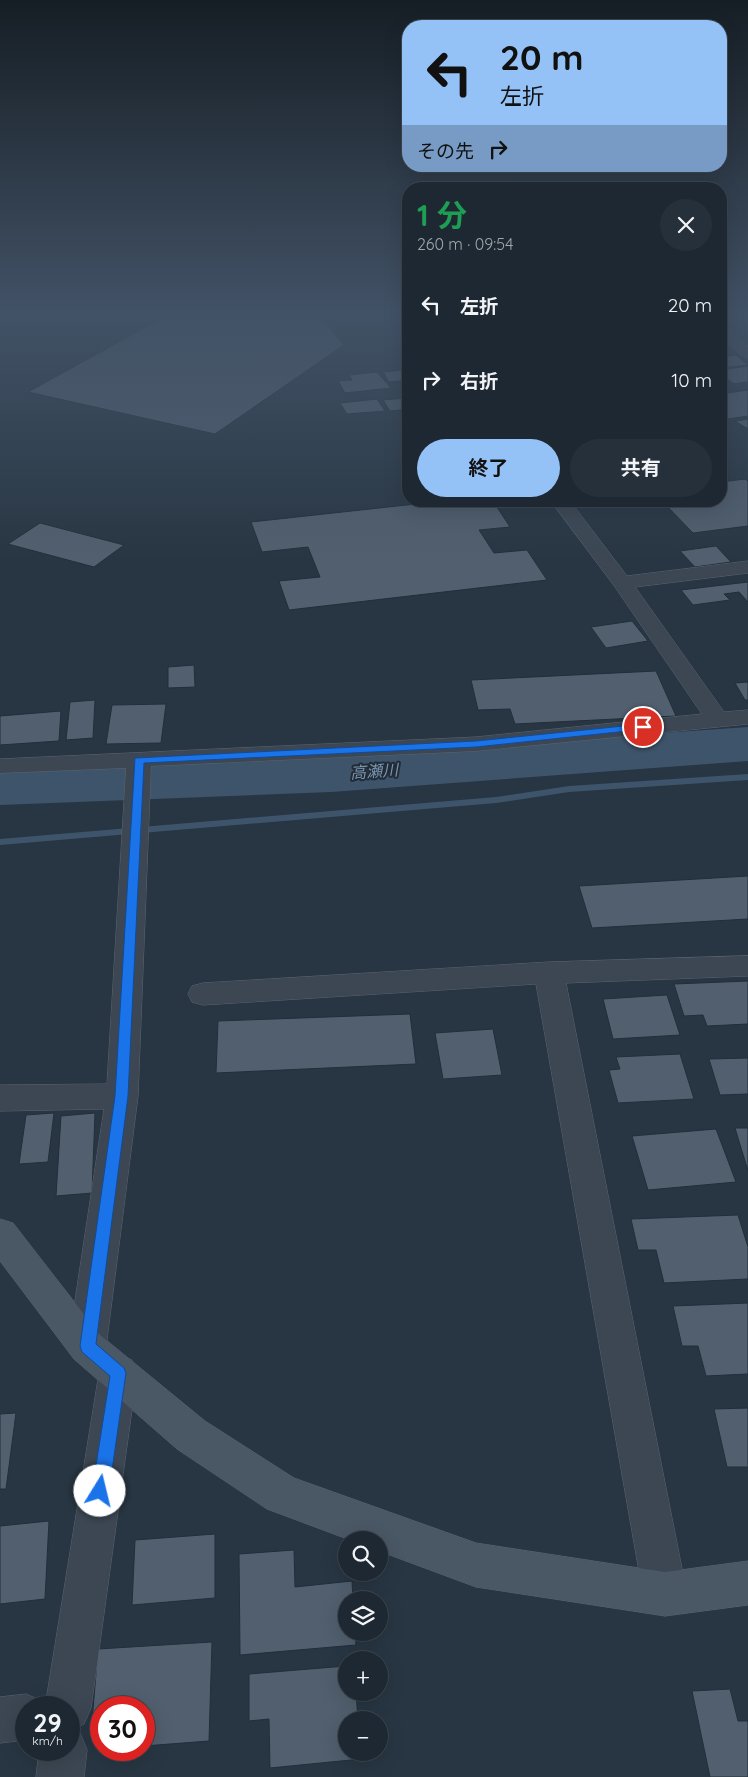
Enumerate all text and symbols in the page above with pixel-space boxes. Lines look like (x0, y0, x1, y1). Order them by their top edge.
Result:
text: 20 m (500, 35, 583, 79)
icon: left (417, 40, 482, 105)
text: 左折 (500, 82, 544, 110)
icon: right (484, 135, 512, 163)
text: その先 (417, 139, 474, 163)
text: 1 分 (417, 196, 467, 234)
button: close (660, 199, 712, 251)
text: 260 m · 09:54 (417, 234, 513, 254)
icon: left (417, 291, 445, 319)
text: 20 m (668, 293, 712, 317)
text: 左折 (460, 294, 498, 318)
icon: right (417, 366, 445, 394)
text: 10 m (671, 368, 712, 392)
text: 右折 (460, 369, 498, 393)
button: 終了 (417, 439, 560, 497)
button: 共有 (570, 439, 712, 497)
pin (622, 706, 664, 748)
icon: arrive (629, 713, 657, 741)
water label: 高瀬川 (349, 759, 401, 783)
position arrow (73, 1464, 125, 1516)
map controls (338, 1531, 388, 1761)
button: search (338, 1531, 388, 1581)
button: layers (338, 1591, 388, 1641)
button: + (338, 1651, 388, 1701)
speed limit sign: 30 (90, 1696, 155, 1761)
text: 29 (33, 1707, 62, 1738)
button: − (338, 1711, 388, 1761)
text: km/h (32, 1733, 63, 1748)

